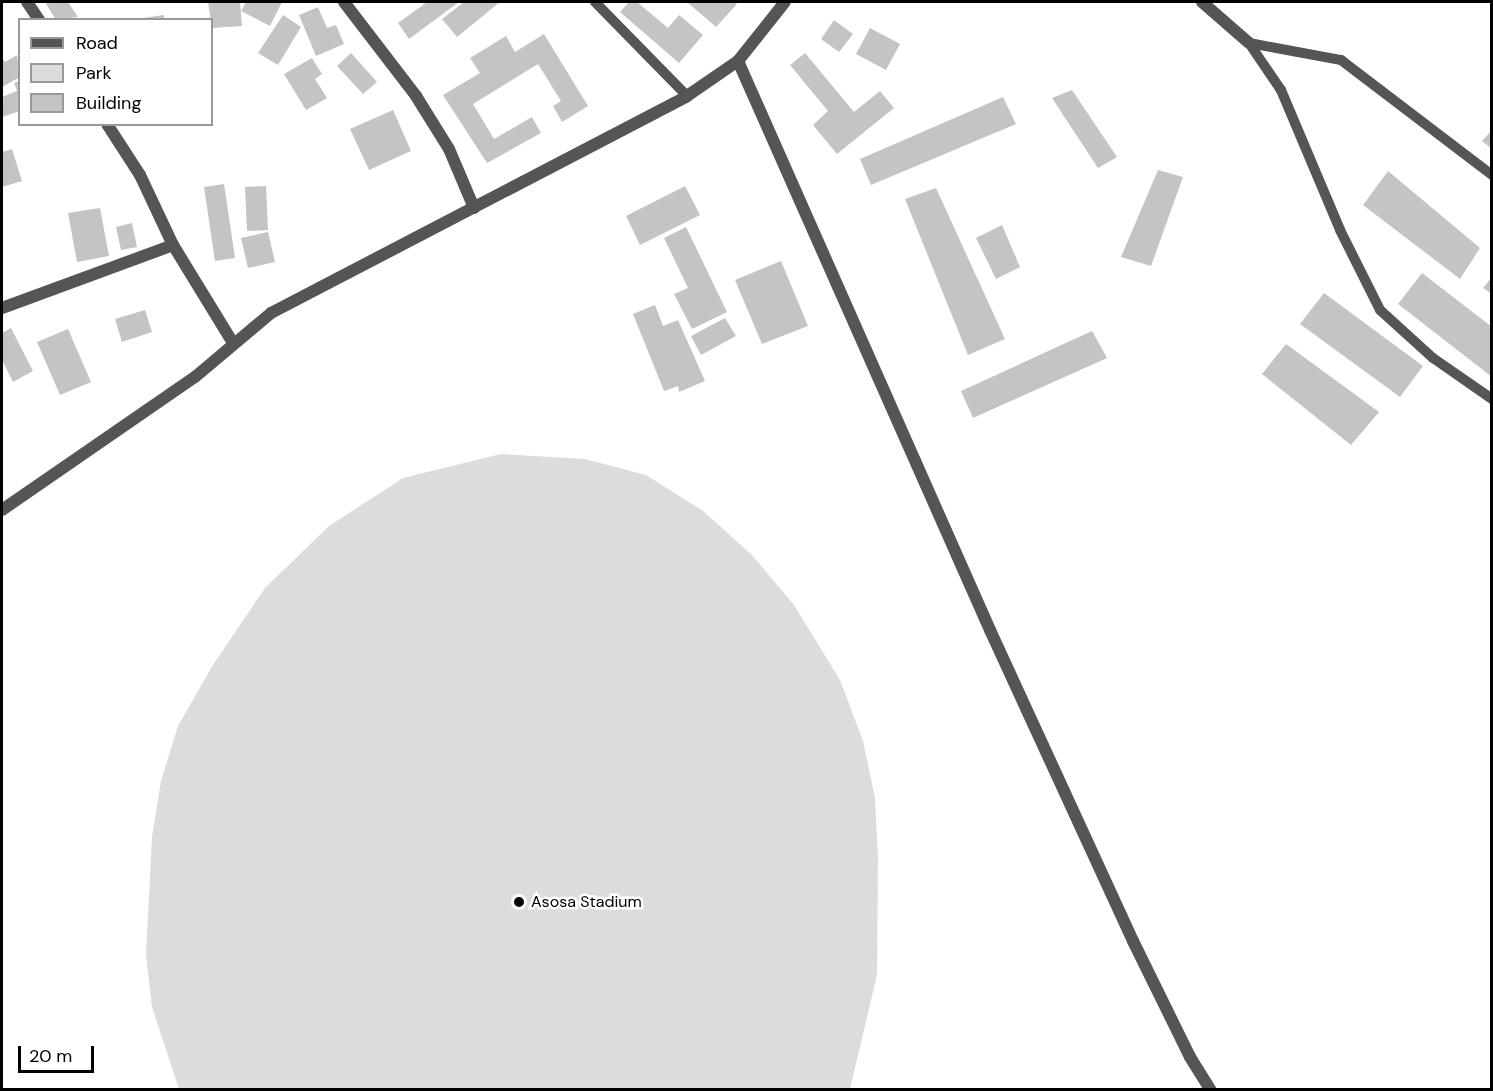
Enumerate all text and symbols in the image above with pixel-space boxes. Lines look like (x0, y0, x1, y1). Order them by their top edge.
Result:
legend (18, 18, 213, 126)
text: Road (76, 31, 118, 55)
text: Park (76, 61, 112, 85)
text: Building (76, 91, 141, 115)
place label: Asosa Stadium (531, 892, 642, 912)
marker: Asosa Stadium (512, 895, 526, 909)
scale bar (21, 1034, 98, 1072)
text: 20 m (29, 1044, 72, 1068)

